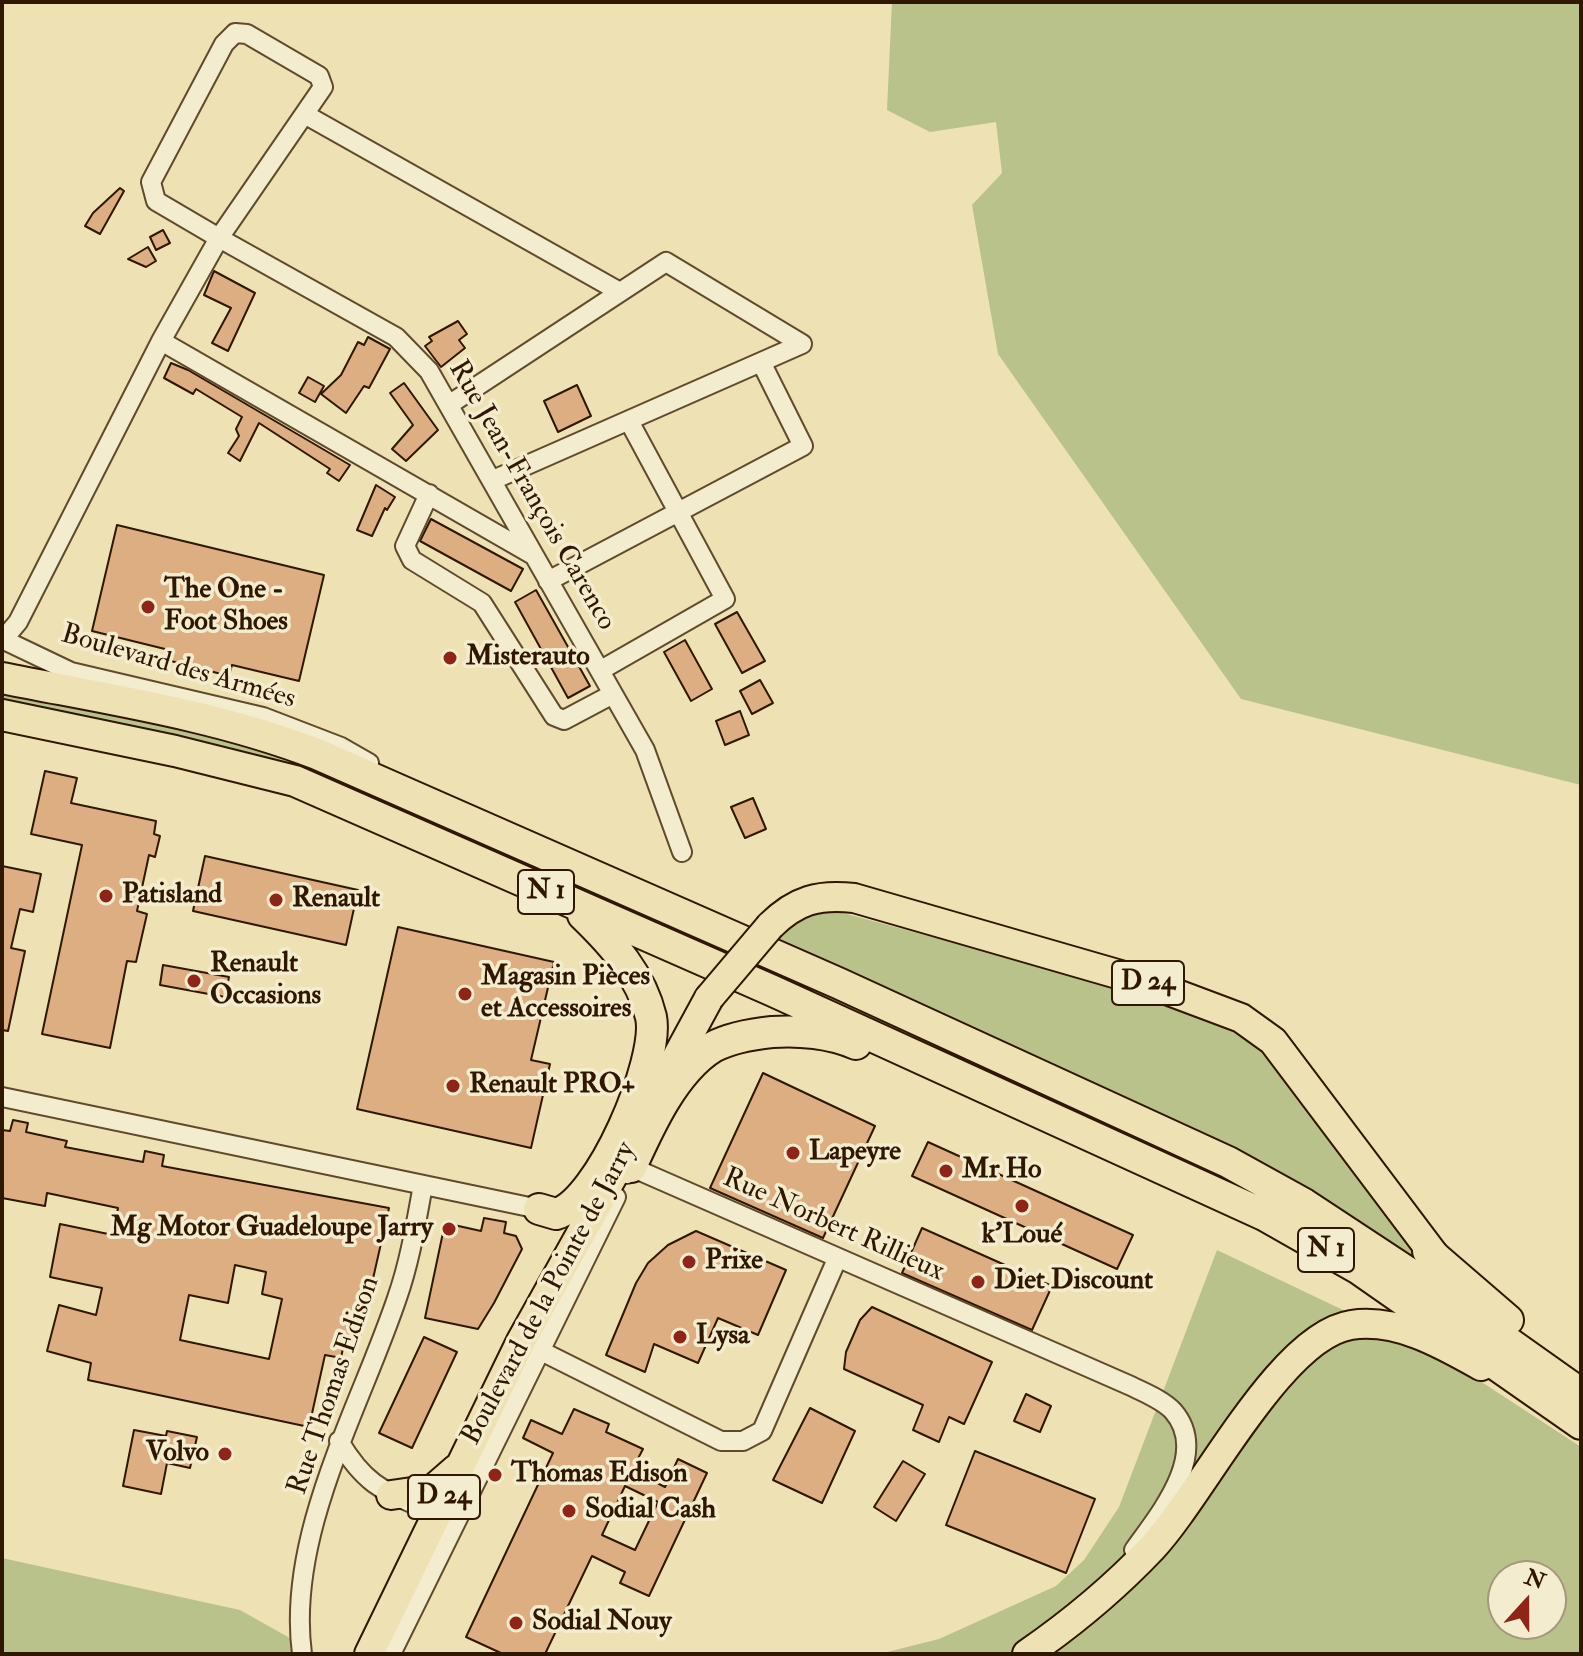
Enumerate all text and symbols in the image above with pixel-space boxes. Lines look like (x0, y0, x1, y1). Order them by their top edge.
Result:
street label: Rue Jean-François Carenco (440, 355, 622, 637)
place label: The One - Foot Shoes (164, 574, 288, 640)
marker: The One - Foot Shoes (139, 598, 157, 616)
street label: Boulevard des Armées (57, 618, 299, 718)
place label: Misterauto (466, 641, 590, 675)
marker: Misterauto (441, 649, 459, 667)
road number: N 1 (518, 870, 574, 914)
place label: Patisland (122, 879, 222, 913)
place label: Renault (292, 883, 380, 917)
marker: Patisland (97, 887, 115, 905)
marker: Renault (267, 891, 285, 909)
place label: Renault Occasions (210, 948, 321, 1014)
place label: Magasin Pièces et Accessoires (481, 961, 650, 1027)
road number: D 24 (1112, 961, 1184, 1005)
marker: Renault Occasions (185, 972, 203, 990)
marker: Magasin Pièces et Accessoires (456, 985, 474, 1003)
place label: Renault PRO+ (469, 1069, 635, 1103)
marker: Renault PRO+ (444, 1077, 462, 1095)
place label: Lapeyre (809, 1136, 901, 1170)
street label: Boulevard de la Pointe de Jarry (456, 1137, 644, 1451)
marker: Lapeyre (784, 1144, 802, 1162)
place label: Mr Ho (962, 1154, 1041, 1188)
street label: Rue Norbert Rillieux (717, 1162, 949, 1290)
marker: Mr Ho (937, 1162, 955, 1180)
marker: k'Loué (1013, 1197, 1031, 1215)
place label: Mg Motor Guadeloupe Jarry (110, 1212, 433, 1246)
place label: k'Loué (982, 1219, 1062, 1253)
marker: Mg Motor Guadeloupe Jarry (440, 1220, 458, 1238)
road number: N 1 (1298, 1228, 1354, 1272)
place label: Prixe (705, 1245, 763, 1279)
marker: Prixe (680, 1253, 698, 1271)
place label: Diet Discount (994, 1265, 1153, 1299)
street label: Rue Thomas Edison (282, 1273, 388, 1499)
marker: Diet Discount (969, 1273, 987, 1291)
place label: Lysa (696, 1320, 750, 1354)
marker: Lysa (671, 1328, 689, 1346)
place label: Volvo (146, 1437, 209, 1471)
marker: Volvo (216, 1445, 234, 1463)
place label: Thomas Edison (511, 1458, 688, 1492)
marker: Thomas Edison (486, 1466, 504, 1484)
road number: D 24 (408, 1475, 480, 1519)
place label: Sodial Cash (585, 1494, 716, 1528)
marker: Sodial Cash (560, 1502, 578, 1520)
north arrow (1487, 1560, 1567, 1640)
text: N (1521, 1563, 1549, 1596)
place label: Sodial Nouy (532, 1606, 672, 1640)
marker: Sodial Nouy (507, 1614, 525, 1632)

